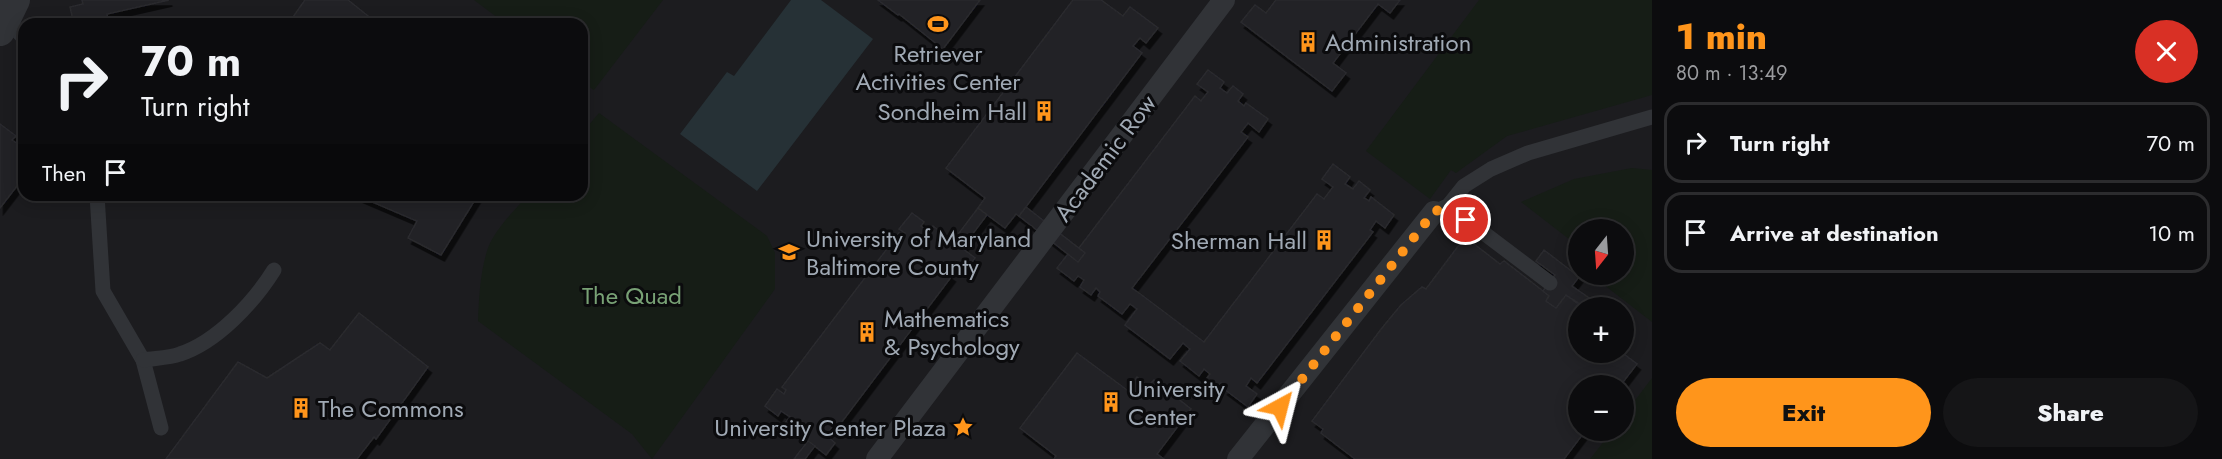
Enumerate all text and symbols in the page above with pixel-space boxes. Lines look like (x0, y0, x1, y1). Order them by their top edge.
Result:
text: 1 min (1676, 10, 1767, 62)
sports icon: Retriever Activities Center (926, 12, 950, 36)
button: close (2135, 20, 2198, 83)
place label: Administration (1325, 25, 1471, 60)
building icon: Administration (1296, 30, 1320, 54)
text: 70 m (141, 31, 241, 92)
place label: Retriever Activities Center (855, 36, 1021, 99)
icon: right (42, 42, 120, 120)
text: 80 m · 13:49 (1676, 59, 1788, 88)
text: Turn right (141, 87, 249, 126)
street label: Academic Row (1046, 87, 1165, 229)
place label: Sondheim Hall (878, 94, 1027, 129)
building icon: Sondheim Hall (1032, 99, 1056, 123)
icon: right (1679, 126, 1712, 159)
text: Turn right (1730, 127, 1830, 159)
text: 70 m (2146, 127, 2195, 159)
icon: arrive (99, 156, 132, 189)
text: Then (42, 157, 87, 189)
pin (1440, 194, 1491, 245)
icon: arrive (1449, 203, 1482, 236)
icon: arrive (1679, 216, 1712, 249)
text: Arrive at destination (1730, 217, 1939, 249)
text: 10 m (2148, 217, 2195, 249)
north arrow (1568, 219, 1634, 285)
map controls (1568, 219, 1634, 441)
place label: University of Maryland Baltimore County (806, 221, 1031, 284)
place label: Sherman Hall (1171, 223, 1307, 258)
building icon: Sherman Hall (1312, 228, 1336, 252)
school or university icon: University of Maryland Baltimore County (777, 240, 801, 264)
park label: The Quad (582, 278, 682, 313)
button: + (1568, 297, 1634, 363)
place label: Mathematics & Psychology (884, 301, 1020, 364)
building icon: Mathematics & Psychology (855, 320, 879, 344)
place label: University Center (1128, 371, 1225, 434)
position arrow (1248, 375, 1312, 439)
button: − (1568, 375, 1634, 441)
button: Exit (1676, 378, 1931, 447)
button: Share (1943, 378, 2198, 447)
building icon: University Center (1099, 390, 1123, 414)
place label: The Commons (318, 391, 464, 426)
building icon: The Commons (289, 396, 313, 420)
place label: University Center Plaza (714, 410, 946, 445)
place icon: University Center Plaza (951, 415, 975, 439)

